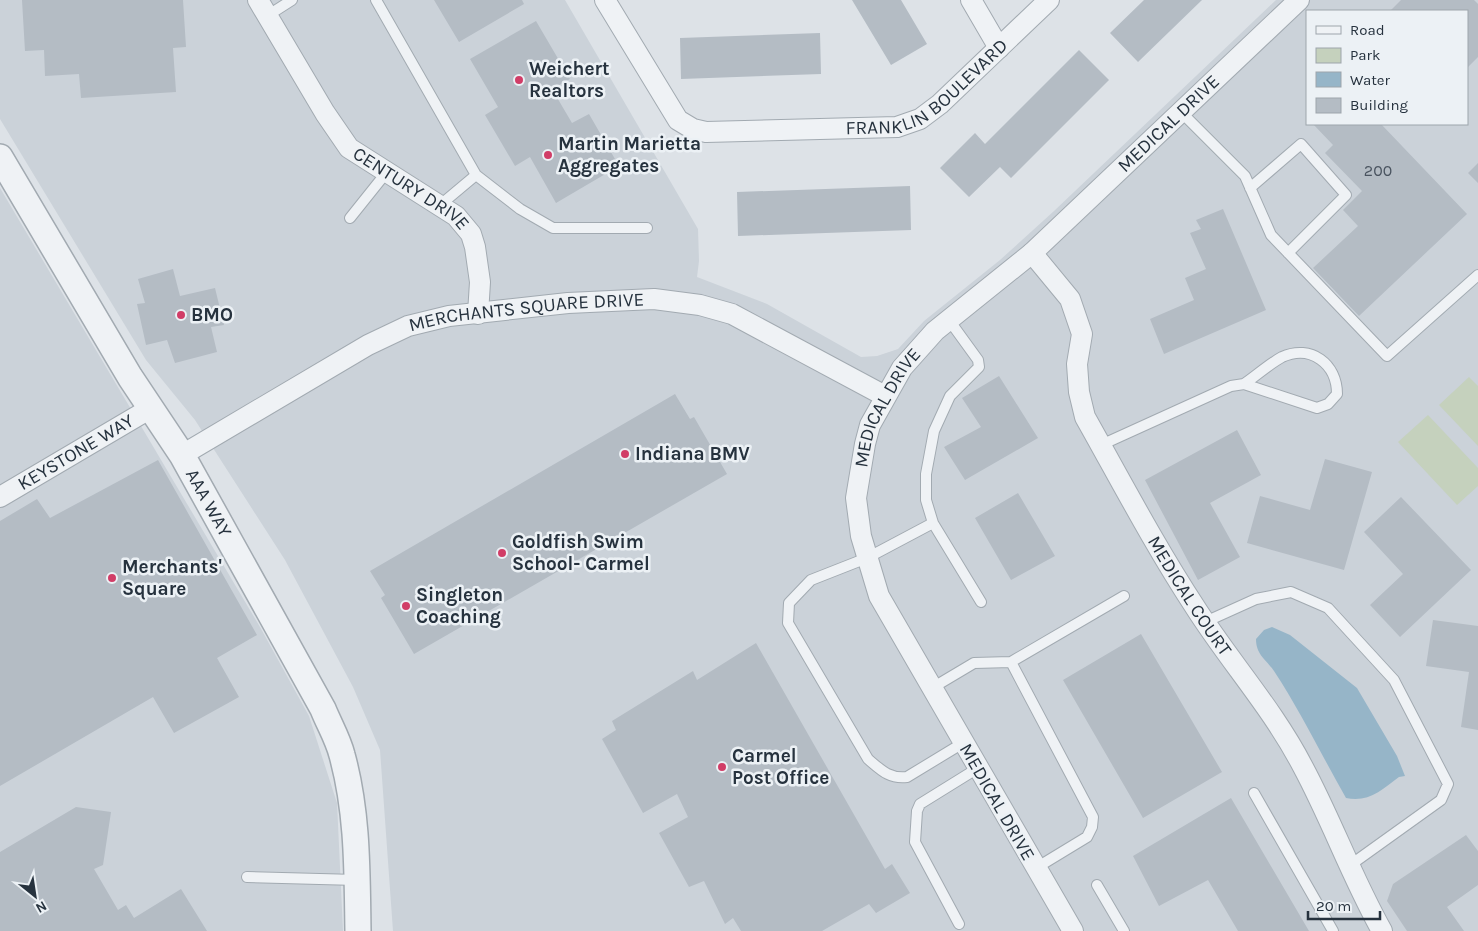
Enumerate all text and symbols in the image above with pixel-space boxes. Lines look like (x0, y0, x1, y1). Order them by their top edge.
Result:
legend (1306, 10, 1468, 125)
text: Road (1350, 21, 1385, 39)
street label: FRANKLIN BOULEVARD (845, 34, 1012, 139)
text: Park (1350, 46, 1380, 64)
place label: Weichert Realtors (529, 58, 609, 102)
street label: MEDICAL DRIVE (1113, 70, 1224, 177)
text: Water (1350, 71, 1391, 89)
marker: Weichert Realtors (513, 74, 525, 86)
text: Building (1350, 96, 1408, 114)
place label: Martin Marietta Aggregates (558, 133, 701, 177)
street label: CENTURY DRIVE (349, 142, 474, 234)
marker: Martin Marietta Aggregates (542, 149, 554, 161)
house number: 200 (1364, 161, 1392, 180)
street label: MERCHANTS SQUARE DRIVE (406, 288, 645, 336)
place label: BMO (191, 304, 233, 326)
marker: BMO (175, 309, 187, 321)
street label: MEDICAL DRIVE (850, 344, 925, 469)
street label: KEYSTONE WAY (14, 409, 138, 495)
place label: Indiana BMV (635, 443, 750, 465)
marker: Indiana BMV (619, 448, 631, 460)
street label: AAA WAY (181, 465, 237, 541)
place label: Goldfish Swim School- Carmel (512, 531, 650, 575)
street label: MEDICAL COURT (1143, 532, 1236, 660)
marker: Goldfish Swim School- Carmel (496, 547, 508, 559)
place label: Merchants' Square (122, 556, 222, 600)
marker: Merchants' Square (106, 572, 118, 584)
place label: Singleton Coaching (416, 584, 503, 628)
marker: Singleton Coaching (400, 600, 412, 612)
street label: MEDICAL DRIVE (955, 740, 1039, 864)
place label: Carmel Post Office (732, 745, 829, 789)
marker: Carmel Post Office (716, 761, 728, 773)
north arrow (10, 871, 60, 921)
scale bar (1308, 888, 1380, 920)
text: N (33, 897, 50, 917)
text: 20 m (1316, 897, 1351, 915)

